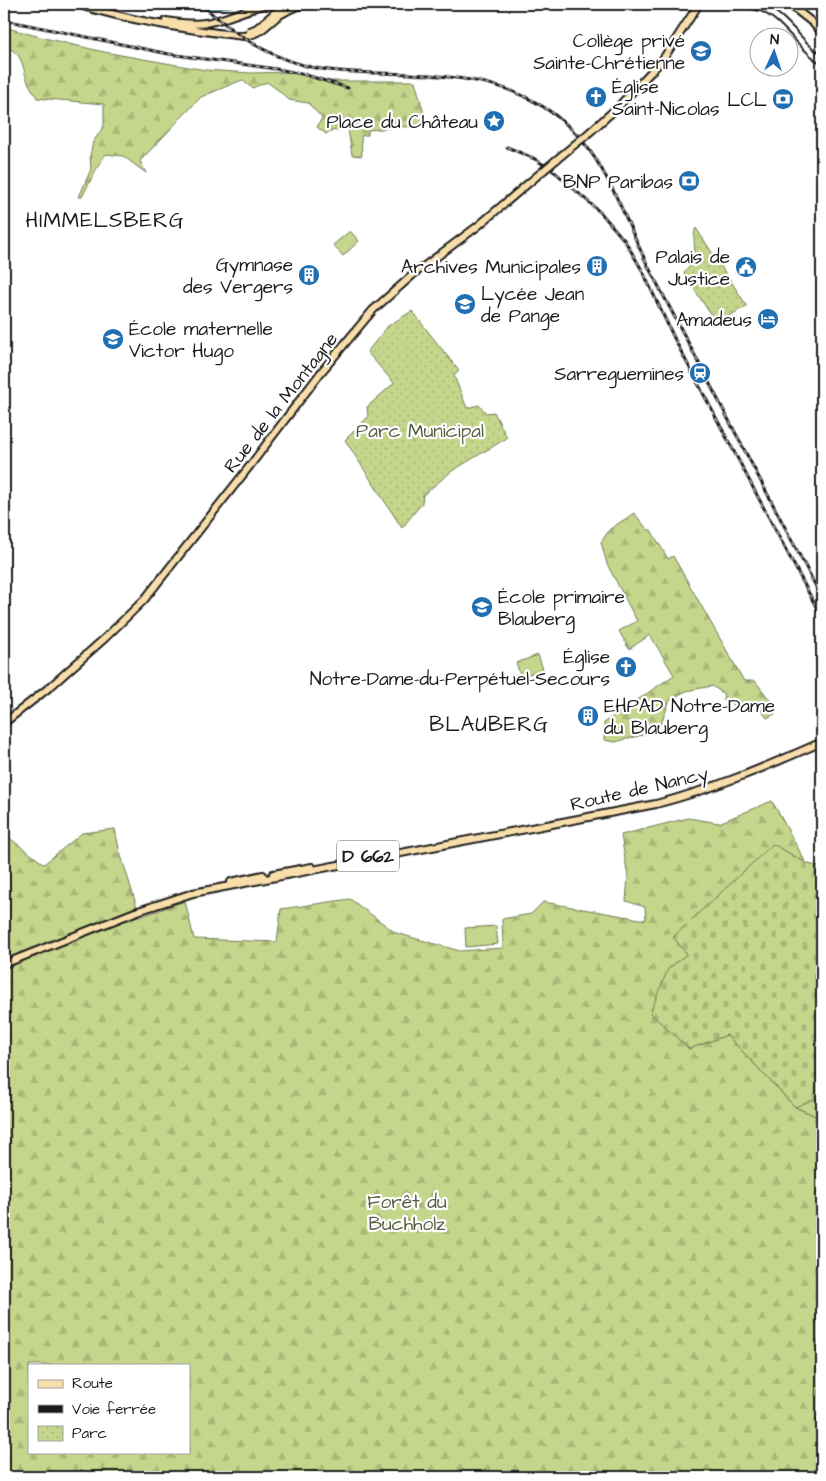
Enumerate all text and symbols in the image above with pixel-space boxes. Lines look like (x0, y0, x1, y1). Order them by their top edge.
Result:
place label: Collège privé Sainte-Chrétienne (533, 28, 685, 77)
north arrow (748, 28, 798, 78)
text: N (770, 30, 780, 50)
school or university icon: Collège privé Sainte-Chrétienne (689, 39, 713, 63)
place label: Église Saint-Nicolas (612, 74, 720, 123)
church icon: Église Saint-Nicolas (584, 85, 608, 109)
place label: LCL (727, 87, 767, 114)
bank icon: LCL (771, 87, 795, 111)
place label: Place du Château (327, 109, 478, 136)
place icon: Place du Château (482, 109, 506, 133)
place label: BNP Paribas (563, 169, 673, 196)
bank icon: BNP Paribas (677, 169, 701, 193)
district label: HIMMELSBERG (26, 206, 184, 235)
place label: Palais de Justice (656, 244, 730, 293)
place label: Gymnase des Vergers (183, 252, 293, 302)
place label: Archives Municipales (401, 254, 581, 281)
building icon: Archives Municipales (585, 254, 609, 278)
public building icon: Palais de Justice (734, 255, 758, 279)
building icon: Gymnase des Vergers (297, 263, 321, 287)
place label: Lycée Jean de Pange (481, 281, 584, 331)
school or university icon: Lycée Jean de Pange (453, 292, 477, 316)
place label: Amadeus (676, 307, 752, 334)
hotel icon: Amadeus (756, 307, 780, 331)
place label: École maternelle Victor Hugo (129, 316, 273, 366)
school or university icon: École maternelle Victor Hugo (101, 327, 125, 351)
street label: Rue de la Montagne (218, 327, 345, 480)
place label: Sarreguemines (554, 361, 684, 389)
station icon: Sarreguemines (688, 361, 712, 385)
park label: Parc Municipal (356, 418, 484, 445)
place label: École primaire Blauberg (498, 584, 625, 634)
school or university icon: École primaire Blauberg (470, 595, 494, 619)
place label: Église Notre-Dame-du-Perpétuel-Secours (310, 644, 610, 693)
church icon: Église Notre-Dame-du-Perpétuel-Secours (614, 655, 638, 679)
place label: EHPAD Notre-Dame du Blauberg (604, 693, 775, 743)
building icon: EHPAD Notre-Dame du Blauberg (576, 704, 600, 728)
district label: BLAUBERG (429, 710, 549, 739)
street label: Route de Nancy (568, 760, 712, 819)
road number: D 662 (337, 840, 399, 871)
park label: Forêt du Buchholz (367, 1189, 447, 1238)
legend (28, 1364, 190, 1454)
text: Route (72, 1373, 113, 1394)
text: Voie ferrée (72, 1399, 156, 1420)
text: Parc (72, 1423, 107, 1444)

